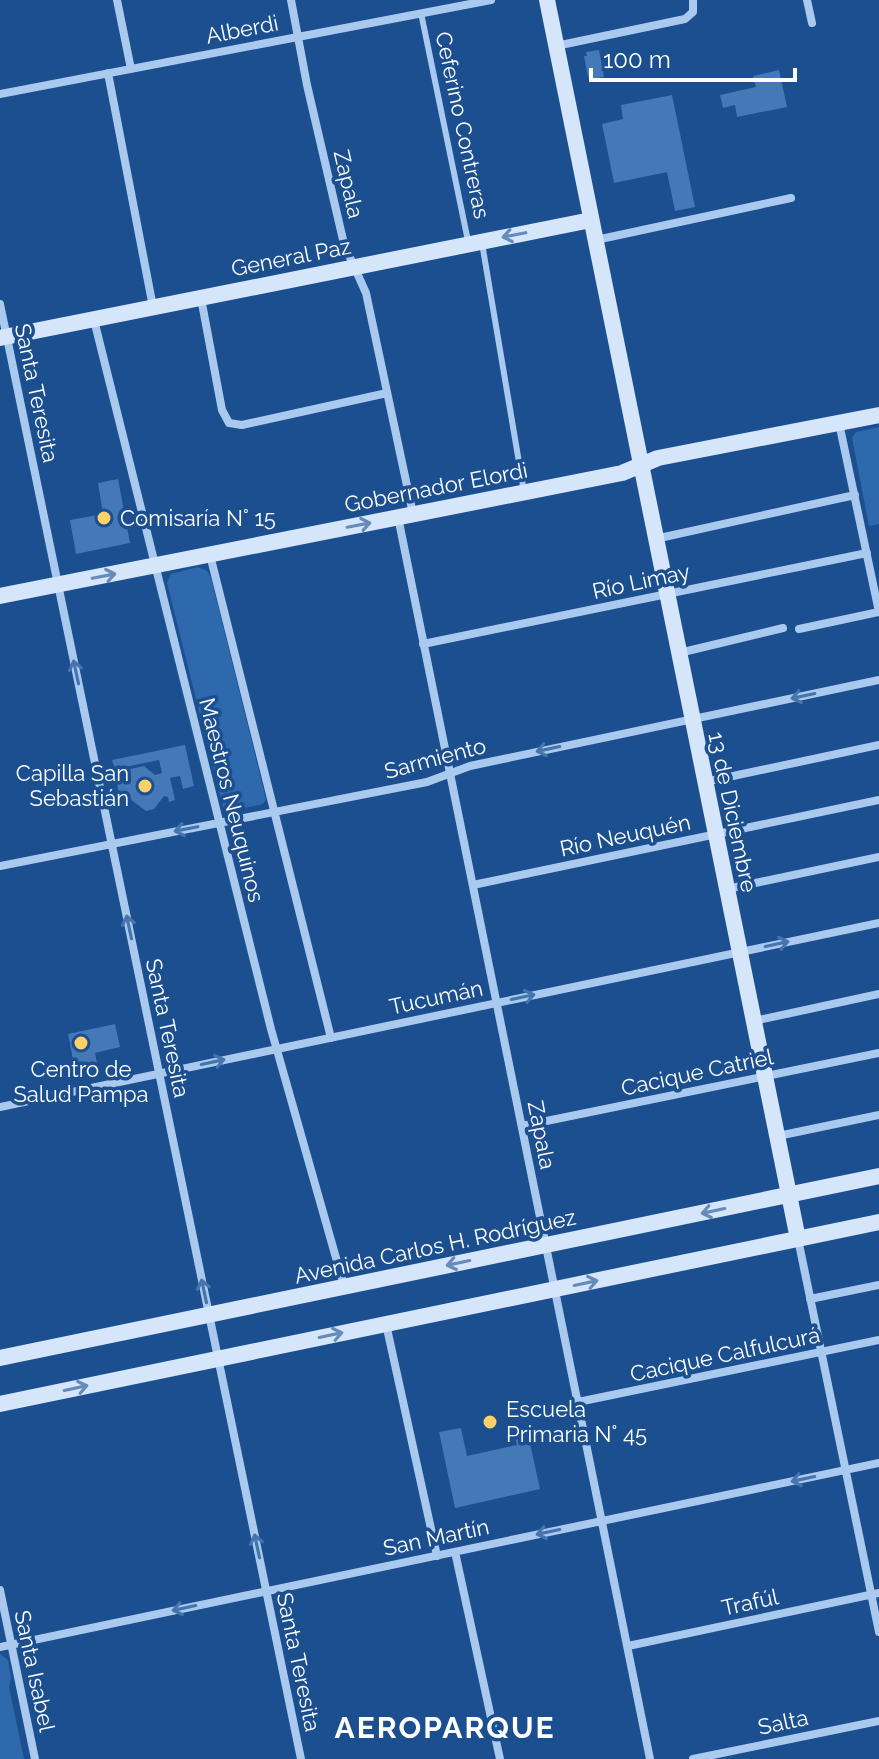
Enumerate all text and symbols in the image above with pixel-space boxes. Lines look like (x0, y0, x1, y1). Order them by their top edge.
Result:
street label: Alberdi (204, 9, 280, 49)
street label: Ceferino Contreras (430, 29, 496, 221)
scale bar (591, 32, 795, 82)
text: 100 m (603, 45, 671, 74)
street label: Zapala (329, 147, 369, 221)
one-way arrow (502, 229, 527, 244)
street label: General Paz (229, 233, 353, 281)
street label: Santa Teresita (10, 321, 64, 465)
street label: Gobernador Elordi (342, 457, 530, 517)
place label: Comisaría N° 15 (120, 505, 276, 531)
marker: Comisaría N° 15 (95, 509, 113, 527)
one-way arrow (346, 517, 371, 532)
street label: Río Limay (590, 558, 692, 604)
one-way arrow (91, 567, 116, 582)
one-way arrow (68, 660, 83, 685)
one-way arrow (790, 689, 816, 704)
street label: Maestros Neuquinos (194, 695, 270, 905)
street label: 13 de Diciembre (703, 729, 763, 895)
street label: Sarmiento (381, 732, 489, 784)
one-way arrow (536, 743, 561, 758)
place label: Capilla San Sebastián (16, 760, 129, 811)
marker: Capilla San Sebastián (136, 777, 154, 795)
street label: Río Neuquén (557, 808, 693, 862)
one-way arrow (173, 822, 199, 837)
one-way arrow (121, 914, 136, 940)
one-way arrow (764, 936, 789, 951)
street label: Santa Teresita (141, 956, 195, 1100)
street label: Tucumán (387, 974, 485, 1020)
one-way arrow (509, 989, 535, 1004)
marker: Centro de Salud Pampa (72, 1034, 90, 1052)
street label: Cacique Catriel (619, 1043, 775, 1101)
one-way arrow (200, 1054, 226, 1069)
place label: Centro de Salud Pampa (13, 1056, 149, 1107)
street label: Zapala (523, 1098, 561, 1172)
street label: Avenida Carlos H. Rodríguez (292, 1203, 578, 1289)
one-way arrow (700, 1204, 726, 1219)
one-way arrow (446, 1257, 471, 1272)
one-way arrow (572, 1275, 598, 1290)
one-way arrow (196, 1279, 211, 1304)
street label: Cacique Calfulcurá (628, 1321, 822, 1387)
one-way arrow (318, 1327, 343, 1342)
one-way arrow (63, 1380, 89, 1395)
place label: Escuela Primaria N° 45 (506, 1396, 647, 1447)
marker: Escuela Primaria N° 45 (481, 1413, 499, 1431)
one-way arrow (790, 1472, 816, 1487)
street label: San Martín (381, 1513, 491, 1561)
one-way arrow (536, 1525, 561, 1540)
one-way arrow (249, 1533, 264, 1559)
street label: Trafúl (719, 1583, 781, 1621)
street label: Santa Teresita (272, 1590, 326, 1734)
one-way arrow (172, 1601, 197, 1616)
street label: Santa Isabel (9, 1608, 61, 1734)
street label: Salta (755, 1704, 811, 1740)
district label: AEROPARQUE (334, 1710, 556, 1745)

